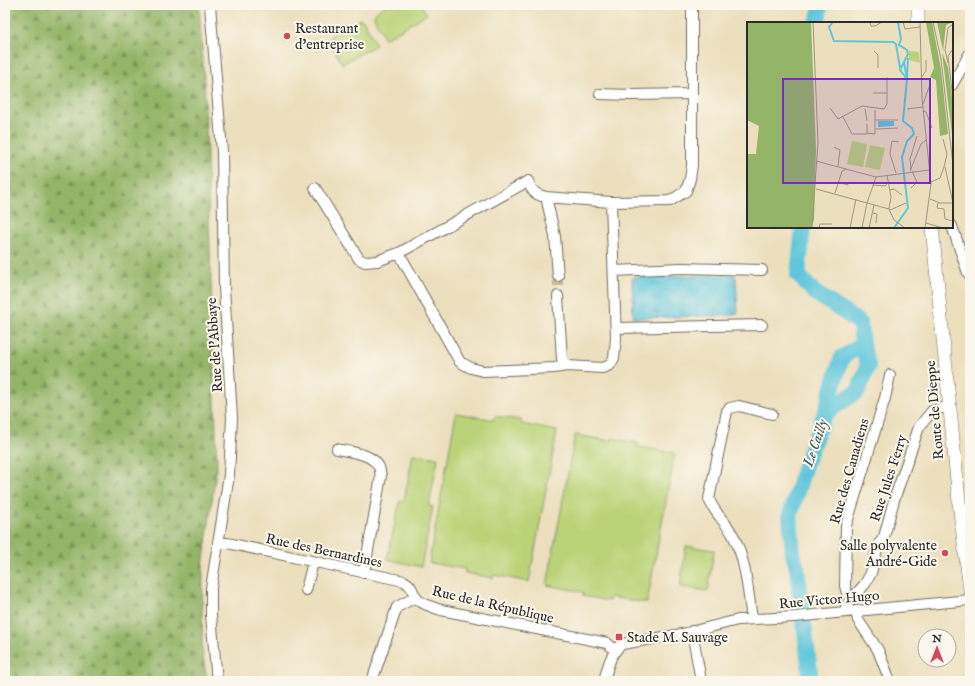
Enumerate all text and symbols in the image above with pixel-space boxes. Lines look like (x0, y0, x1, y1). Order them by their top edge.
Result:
place label: Restaurant d'entreprise (295, 20, 365, 54)
inset map (747, 22, 953, 228)
marker: Restaurant d'entreprise (282, 31, 292, 41)
street label: Rue de l'Abbaye (203, 296, 227, 393)
street label: Route de Dieppe (922, 359, 948, 460)
street label: Rue des Canadiens (826, 416, 874, 526)
water label: Le Cailly (798, 417, 833, 470)
street label: Rue Jules Ferry (866, 432, 912, 524)
street label: Rue des Bernardines (264, 530, 384, 572)
place label: Salle polyvalente André-Gide (840, 537, 938, 571)
marker: Salle polyvalente André-Gide (940, 548, 950, 558)
street label: Rue de la République (430, 582, 556, 628)
street label: Rue Victor Hugo (778, 587, 881, 613)
north arrow (917, 628, 957, 668)
place label: Stade M. Sauvage (627, 629, 729, 647)
marker: Stade M. Sauvage (614, 632, 624, 642)
text: N (931, 632, 942, 646)

